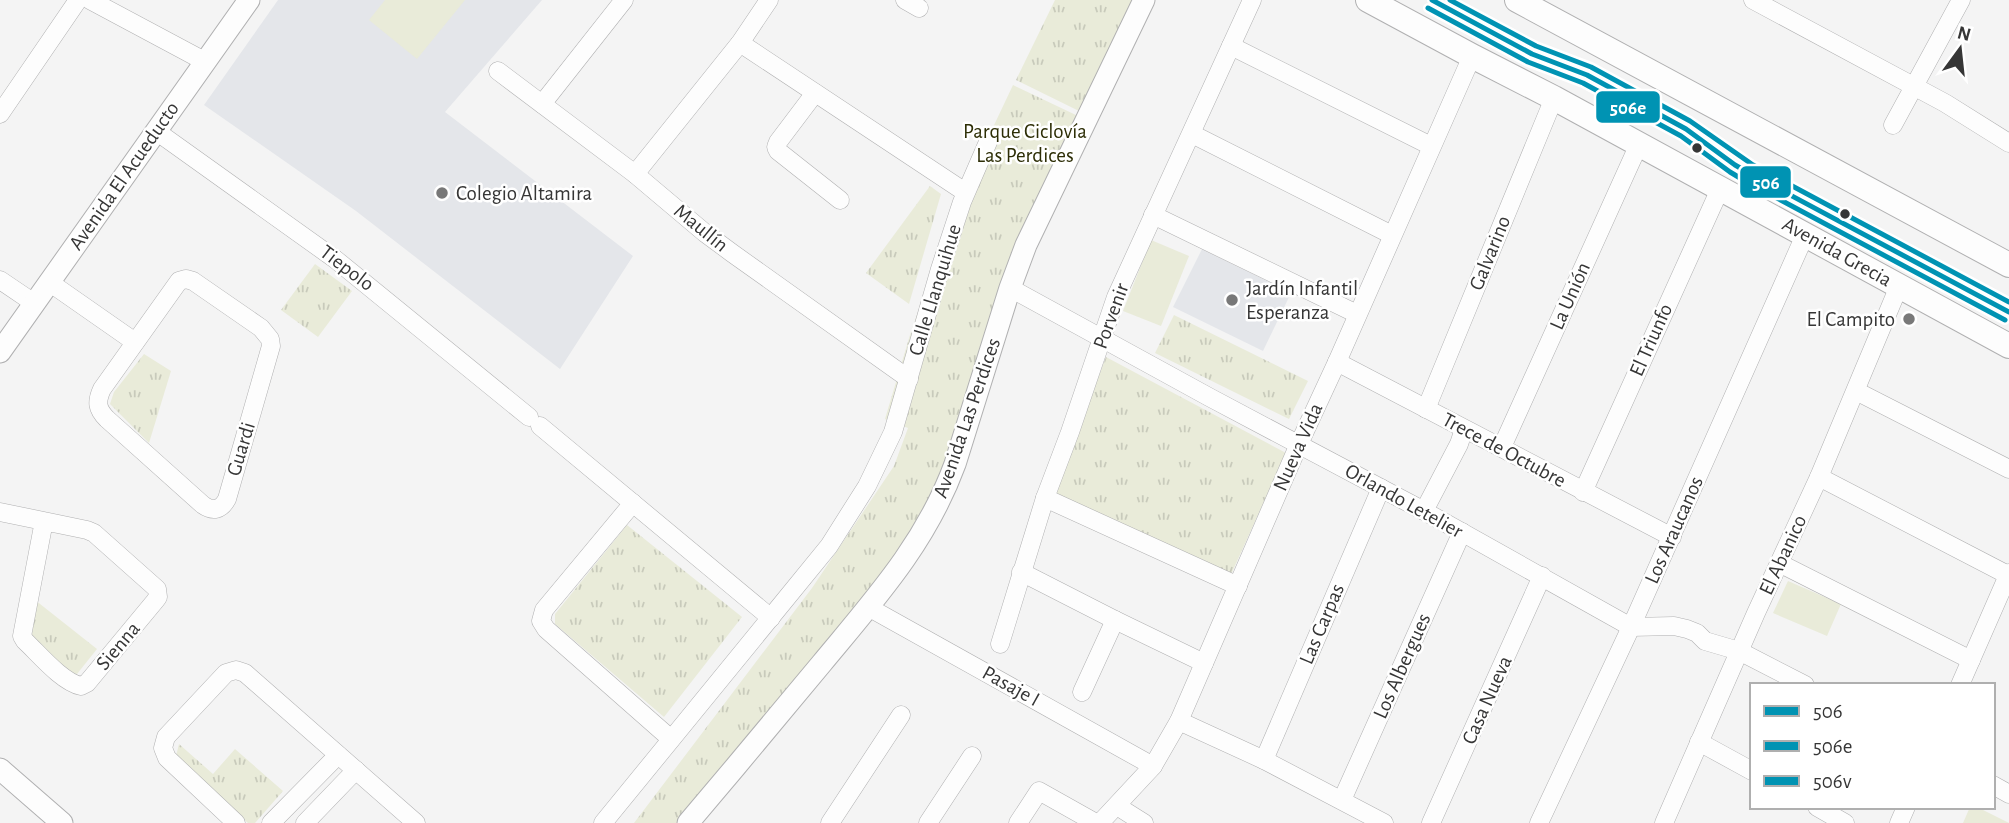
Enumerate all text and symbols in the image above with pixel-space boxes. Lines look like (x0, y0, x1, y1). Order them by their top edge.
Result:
north arrow (1925, 14, 1995, 84)
text: N (1955, 23, 1973, 45)
line badge: 506e (1595, 90, 1661, 124)
street label: Avenida El Acueducto (65, 98, 183, 254)
text: 506e (1610, 99, 1646, 118)
park label: Parque Ciclovía Las Perdices (963, 121, 1087, 166)
unlabelled marker (1690, 141, 1704, 155)
line badge: 506 (1739, 165, 1792, 199)
text: 506 (1752, 174, 1780, 193)
place label: Colegio Altamira (456, 183, 593, 204)
marker: Colegio Altamira (434, 185, 450, 201)
street label: Maullín (670, 200, 732, 256)
unlabelled marker (1838, 207, 1852, 221)
street label: Galvarino (1466, 213, 1514, 293)
street label: Avenida Grecia (1779, 213, 1895, 291)
street label: Calle Llanquihue (905, 222, 965, 358)
street label: Tiepolo (316, 241, 378, 295)
street label: La Unión (1546, 259, 1594, 333)
place label: Jardín Infantil Esperanza (1246, 278, 1358, 323)
street label: Porvenir (1089, 280, 1133, 352)
marker: Jardín Infantil Esperanza (1224, 292, 1240, 308)
street label: El Triunfo (1626, 301, 1676, 379)
place label: El Campito (1807, 309, 1895, 330)
marker: El Campito (1901, 311, 1917, 327)
street label: Avenida Las Perdices (930, 335, 1004, 501)
street label: Nueva Vida (1269, 400, 1327, 494)
street label: Trece de Octubre (1439, 409, 1569, 491)
street label: Guardi (223, 420, 259, 478)
street label: Orlando Letelier (1342, 460, 1467, 542)
street label: Los Araucanos (1641, 473, 1707, 587)
street label: El Abanico (1755, 512, 1811, 598)
street label: Las Carpas (1296, 581, 1348, 667)
street label: Los Albergues (1369, 610, 1435, 722)
street label: Sienna (92, 618, 144, 674)
street label: Casa Nueva (1458, 652, 1516, 747)
street label: Pasaje I (979, 662, 1043, 710)
legend (1750, 683, 1995, 809)
text: 506 (1813, 701, 1843, 722)
text: 506e (1813, 736, 1852, 757)
text: 506v (1813, 771, 1852, 792)

